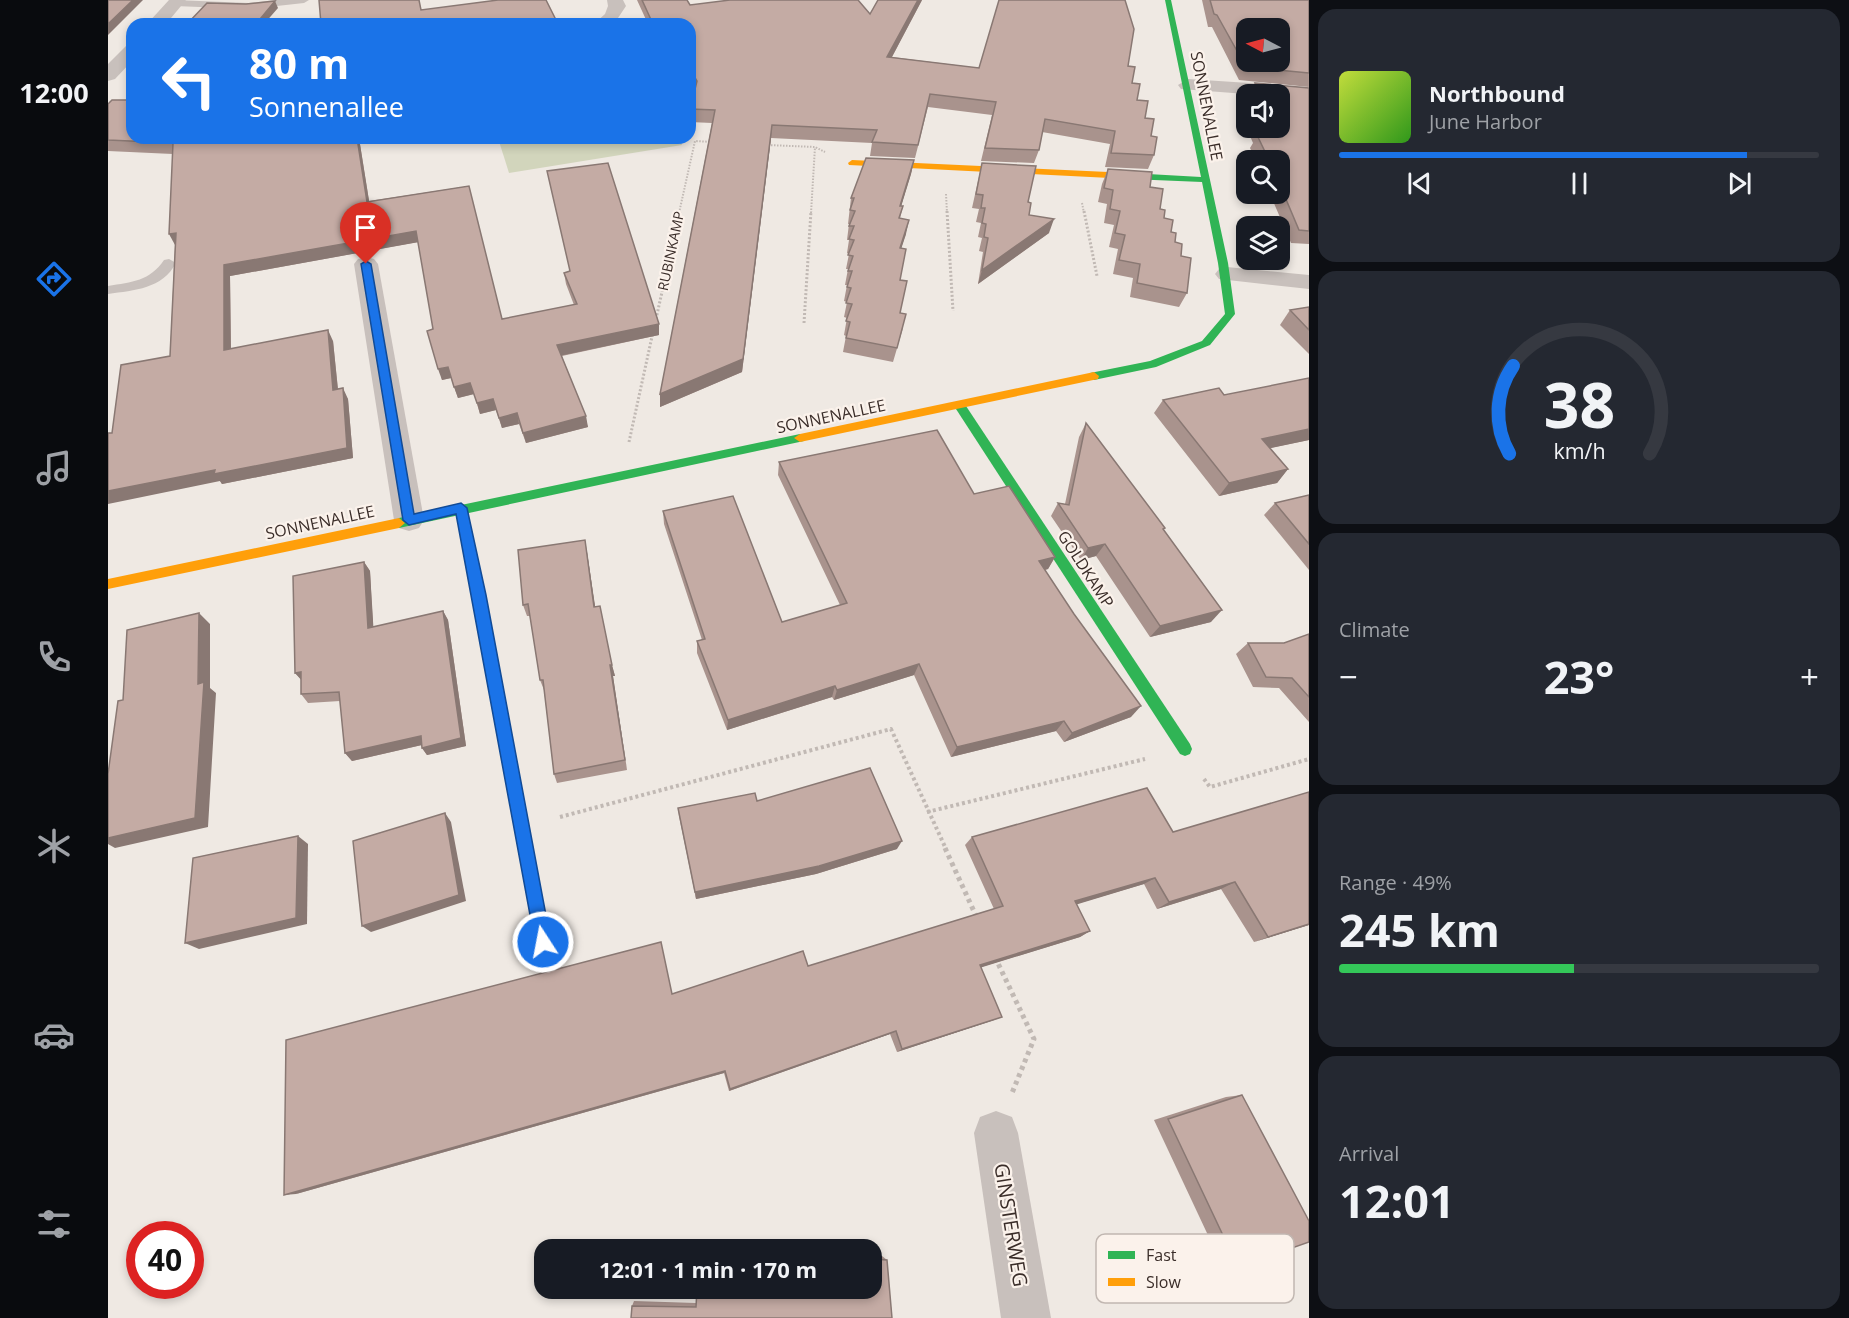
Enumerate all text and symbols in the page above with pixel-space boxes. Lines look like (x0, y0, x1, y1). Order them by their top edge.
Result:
north arrow (1236, 18, 1290, 72)
map controls (1236, 18, 1290, 270)
text: 80 m (249, 34, 349, 91)
icon: left (150, 42, 228, 120)
street label: SONNENALLEE (1186, 49, 1228, 163)
text: 12:00 (19, 74, 89, 111)
text: Northbound (1429, 78, 1565, 108)
button: sound (1236, 84, 1290, 138)
text: Sonnenallee (249, 88, 404, 125)
text: June Harbor (1429, 108, 1542, 135)
button: search (1236, 150, 1290, 204)
icon: previous (1403, 167, 1436, 200)
icon: pause (1563, 167, 1596, 200)
icon: next (1723, 167, 1756, 200)
pin (340, 202, 391, 264)
street label: RUBINKAMP (653, 209, 688, 292)
icon: arrive (349, 211, 382, 244)
button: layers (1236, 216, 1290, 270)
icon: directions (33, 258, 75, 300)
text: 38 (1543, 361, 1615, 446)
street label: SONNENALLEE (774, 394, 888, 438)
text: km/h (1553, 437, 1605, 466)
icon: music (33, 447, 75, 489)
street label: SONNENALLEE (263, 500, 377, 544)
street label: GOLDKAMP (1053, 526, 1119, 612)
text: Climate (1339, 616, 1410, 643)
icon: phone (33, 636, 75, 678)
text: 23° (1544, 646, 1614, 707)
text: − (1339, 654, 1358, 699)
text: + (1800, 654, 1819, 699)
icon: climate (33, 825, 75, 867)
text: Range · 49% (1339, 869, 1452, 896)
text: 245 km (1339, 899, 1500, 960)
position arrow (511, 910, 575, 974)
icon: car (33, 1014, 75, 1056)
text: Arrival (1339, 1140, 1399, 1167)
street label: GINSTERWEG (988, 1161, 1035, 1289)
text: 12:01 (1339, 1170, 1455, 1231)
icon: filters (33, 1203, 75, 1245)
speed limit sign: 40 (126, 1221, 204, 1299)
legend (1096, 1234, 1294, 1303)
text: Fast (1146, 1244, 1177, 1266)
text: 12:01 · 1 min · 170 m (599, 1254, 817, 1284)
text: Slow (1146, 1271, 1181, 1293)

